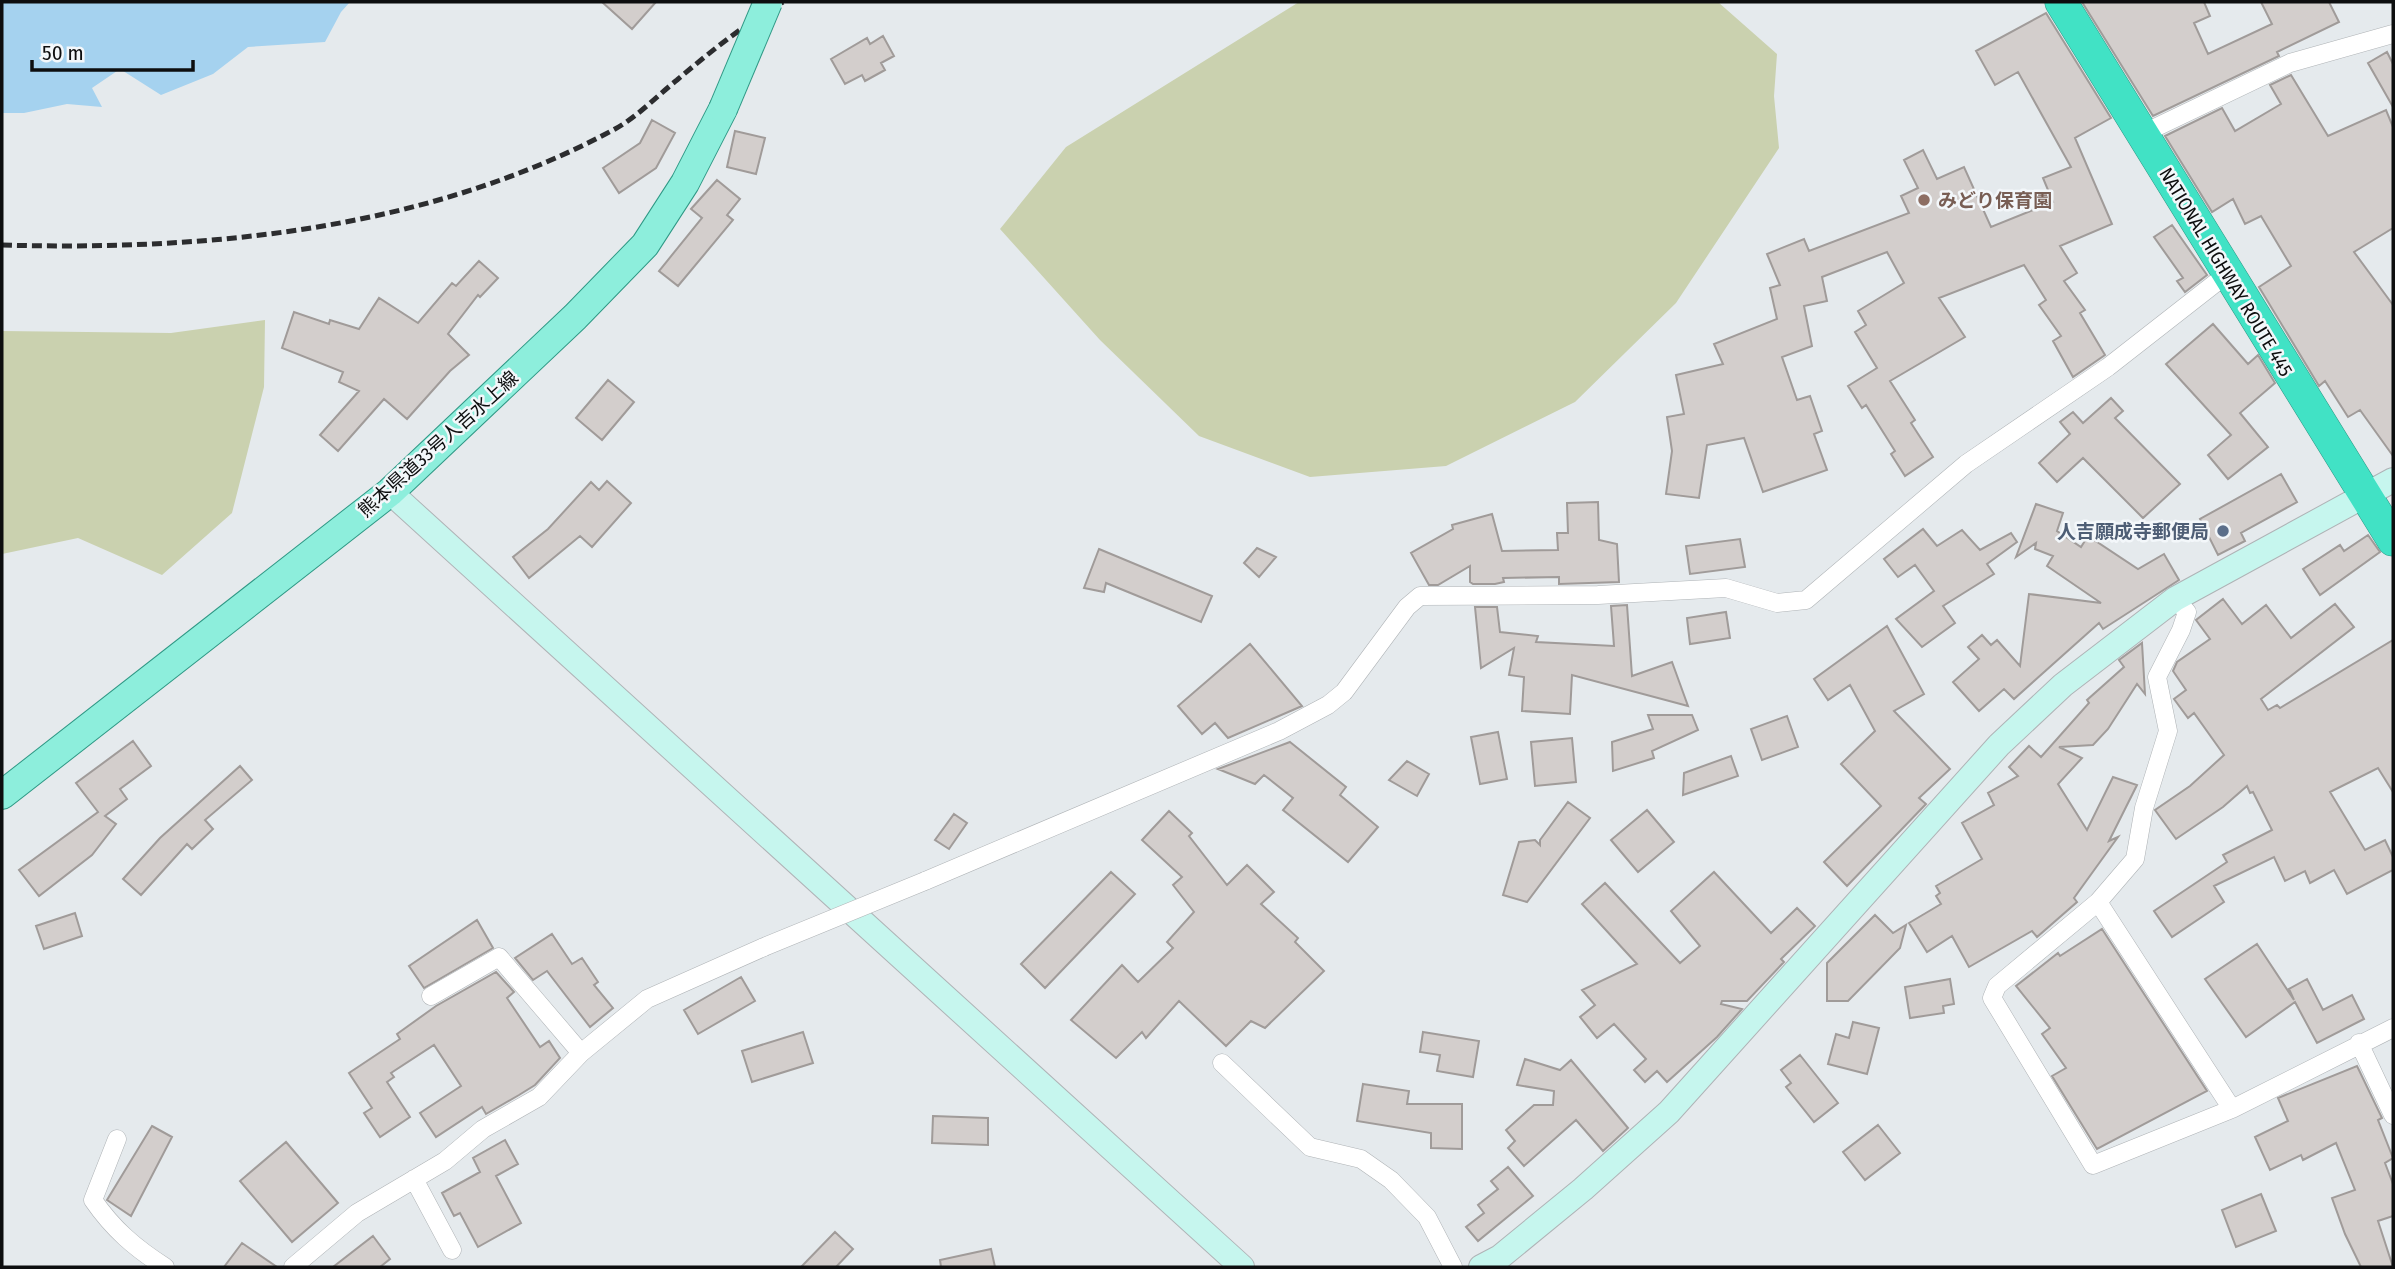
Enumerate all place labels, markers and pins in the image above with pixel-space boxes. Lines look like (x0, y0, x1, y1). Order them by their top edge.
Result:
place label: みどり保育園 (1938, 189, 2052, 212)
marker: みどり保育園 (1916, 192, 1932, 208)
place label: 人吉願成寺郵便局 (2057, 520, 2209, 543)
marker: 人吉願成寺郵便局 (2215, 523, 2231, 539)

